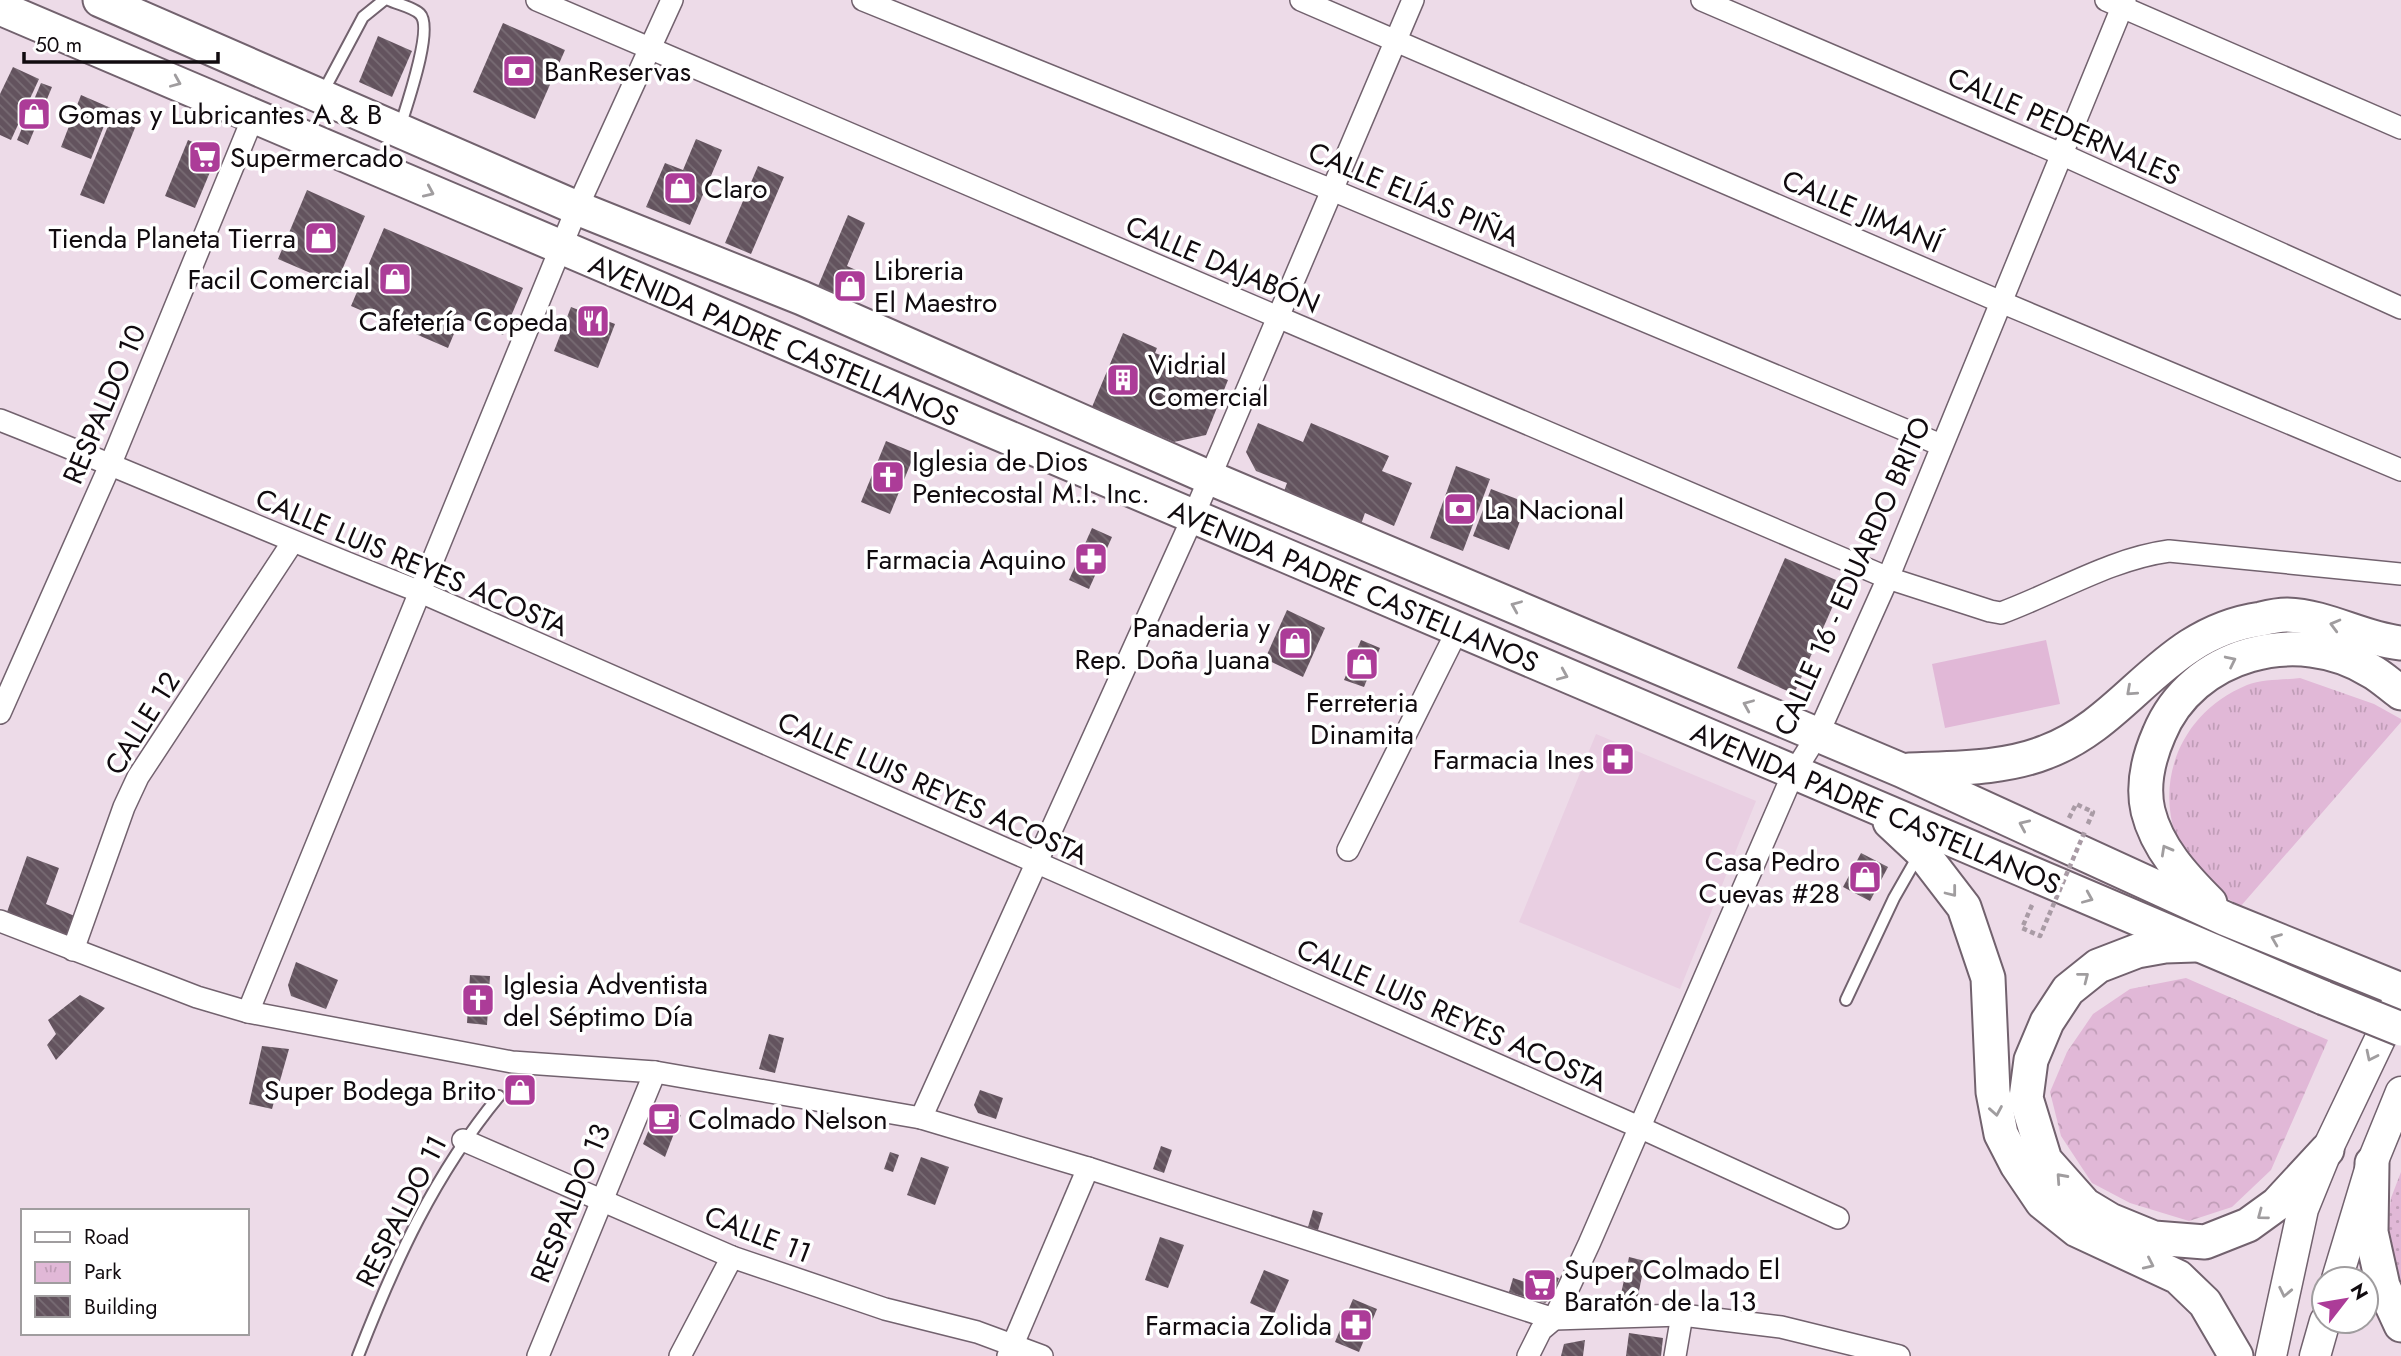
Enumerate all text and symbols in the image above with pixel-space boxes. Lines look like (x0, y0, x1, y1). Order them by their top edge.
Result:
scale bar (24, 21, 219, 65)
text: 50 m (35, 30, 82, 60)
place label: BanReservas (544, 51, 691, 92)
bank icon: BanReservas (500, 52, 538, 90)
street label: CALLE PEDERNALES (1941, 57, 2187, 196)
one-way arrow (168, 74, 181, 88)
place label: Gomas y Lubricantes A & B (58, 94, 382, 135)
shop icon: Gomas y Lubricantes A & B (15, 95, 53, 133)
street label: CALLE ELÍAS PIÑA (1302, 131, 1526, 258)
place label: Supermercado (230, 137, 404, 178)
supermarket icon: Supermercado (186, 138, 224, 176)
street label: CALLE JIMANÍ (1776, 159, 1949, 264)
place label: Claro (704, 168, 768, 209)
shop icon: Claro (661, 169, 699, 207)
one-way arrow (422, 184, 435, 198)
street label: CALLE DAJABÓN (1119, 205, 1326, 324)
place label: Tienda Planeta Tierra (48, 218, 296, 259)
shop icon: Tienda Planeta Tierra (302, 219, 340, 257)
street label: AVENIDA PADRE CASTELLANOS (582, 244, 965, 437)
place label: Libreria El Maestro (874, 250, 997, 323)
place label: Facil Comercial (187, 259, 370, 300)
shop icon: Facil Comercial (376, 260, 414, 298)
shop icon: Libreria El Maestro (831, 267, 869, 305)
place label: Cafetería Copeda (359, 301, 568, 342)
restaurant icon: Cafetería Copeda (574, 302, 612, 340)
street label: RESPALDO 10 (52, 318, 157, 490)
place label: Vidrial Comercial (1148, 344, 1269, 417)
building icon: Vidrial Comercial (1104, 361, 1142, 399)
street label: CALLE 16 - EDUARDO BRITO (1764, 410, 1941, 742)
place label: Iglesia de Dios Pentecostal M.I. Inc. (912, 441, 1150, 514)
church icon: Iglesia de Dios Pentecostal M.I. Inc. (869, 458, 907, 496)
street label: CALLE LUIS REYES ACOSTA (249, 478, 575, 647)
place label: La Nacional (1484, 489, 1624, 530)
street label: AVENIDA PADRE CASTELLANOS (1162, 490, 1545, 683)
bank icon: La Nacional (1441, 490, 1479, 528)
place label: Farmacia Aquino (866, 539, 1066, 580)
pharmacy icon: Farmacia Aquino (1072, 540, 1110, 578)
one-way arrow (1511, 600, 1523, 614)
place label: Panaderia y Rep. Doña Juana (1075, 607, 1271, 680)
one-way arrow (2330, 619, 2342, 633)
shop icon: Panaderia y Rep. Doña Juana (1276, 624, 1314, 662)
shop icon: Ferreteria Dinamita (1343, 645, 1381, 683)
one-way arrow (2223, 656, 2236, 670)
street label: CALLE 12 (95, 664, 190, 783)
one-way arrow (1556, 666, 1568, 680)
place label: Ferreteria Dinamita (1306, 682, 1418, 755)
one-way arrow (2126, 683, 2139, 696)
one-way arrow (1743, 699, 1755, 713)
street label: CALLE LUIS REYES ACOSTA (771, 701, 1095, 876)
street label: AVENIDA PADRE CASTELLANOS (1684, 712, 2067, 905)
place label: Farmacia Ines (1433, 739, 1594, 780)
pharmacy icon: Farmacia Ines (1599, 740, 1637, 778)
one-way arrow (2019, 819, 2031, 833)
place label: Casa Pedro Cuevas #28 (1698, 841, 1840, 914)
one-way arrow (2161, 844, 2174, 857)
shop icon: Casa Pedro Cuevas #28 (1846, 858, 1884, 896)
one-way arrow (1944, 884, 1957, 896)
one-way arrow (2081, 890, 2093, 904)
street label: CALLE LUIS REYES ACOSTA (1290, 928, 1614, 1103)
one-way arrow (2270, 933, 2282, 947)
place label: Iglesia Adventista del Séptimo Día (503, 964, 708, 1037)
one-way arrow (2076, 973, 2089, 985)
church icon: Iglesia Adventista del Séptimo Día (459, 981, 497, 1019)
one-way arrow (2366, 1049, 2380, 1061)
place label: Super Bodega Brito (264, 1070, 496, 1111)
shop icon: Super Bodega Brito (501, 1071, 539, 1109)
place label: Colmado Nelson (688, 1099, 888, 1140)
cafe icon: Colmado Nelson (645, 1100, 683, 1138)
one-way arrow (1988, 1105, 2003, 1117)
street label: RESPALDO 13 (520, 1117, 621, 1289)
street label: RESPALDO 11 (346, 1128, 457, 1294)
one-way arrow (2057, 1173, 2069, 1186)
street label: CALLE 11 (698, 1195, 817, 1274)
one-way arrow (2257, 1207, 2269, 1220)
legend (21, 1209, 248, 1335)
text: Road (84, 1222, 129, 1252)
place label: Super Colmado El Baratón de la 13 (1564, 1249, 1780, 1322)
one-way arrow (2142, 1256, 2154, 1270)
text: Park (84, 1257, 122, 1287)
north arrow (2310, 1265, 2380, 1335)
supermarket icon: Super Colmado El Baratón de la 13 (1521, 1266, 1559, 1304)
text: N (2344, 1278, 2375, 1305)
one-way arrow (2279, 1286, 2293, 1298)
text: Building (84, 1292, 157, 1322)
place label: Farmacia Zolida (1145, 1305, 1332, 1346)
pharmacy icon: Farmacia Zolida (1337, 1306, 1375, 1344)

